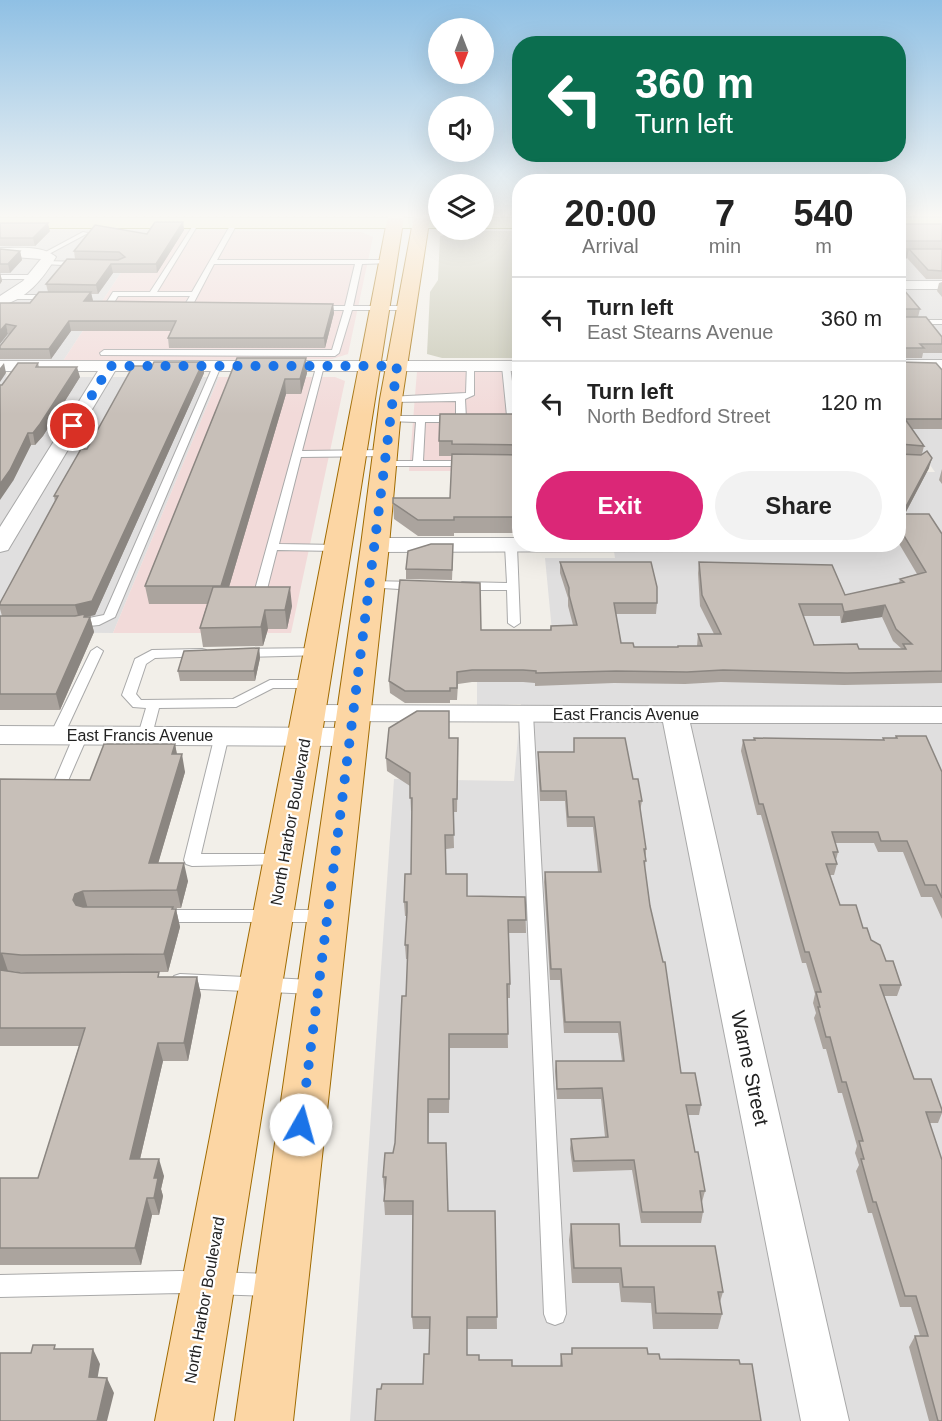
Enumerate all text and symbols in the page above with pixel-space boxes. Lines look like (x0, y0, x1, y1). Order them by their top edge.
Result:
north arrow (428, 18, 494, 84)
map controls (428, 18, 494, 240)
icon: left (536, 60, 614, 138)
text: 360 m (635, 60, 754, 107)
button: sound (428, 96, 494, 162)
text: Turn left (635, 109, 733, 139)
button: layers (428, 174, 494, 240)
text: 20:00 (564, 193, 656, 234)
text: 7 (715, 193, 735, 234)
text: 540 (793, 193, 854, 234)
text: Arrival (582, 235, 639, 257)
text: min (709, 235, 741, 257)
text: m (815, 235, 832, 257)
text: Turn left (587, 295, 673, 320)
icon: left (536, 303, 569, 336)
text: 360 m (821, 306, 882, 331)
text: East Stearns Avenue (587, 321, 773, 343)
text: Turn left (587, 379, 673, 404)
icon: left (536, 387, 569, 420)
text: 120 m (821, 390, 882, 415)
pin (47, 400, 98, 451)
text: North Bedford Street (587, 405, 770, 427)
icon: arrive (56, 409, 89, 442)
button: Exit (536, 471, 703, 540)
button: Share (715, 471, 882, 540)
street label: East Francis Avenue (553, 706, 699, 723)
street label: East Francis Avenue (67, 727, 213, 744)
street label: North Harbor Boulevard (267, 737, 314, 907)
street label: Warne Street (727, 1008, 773, 1128)
position arrow (269, 1093, 333, 1157)
street label: North Harbor Boulevard (181, 1215, 228, 1385)

